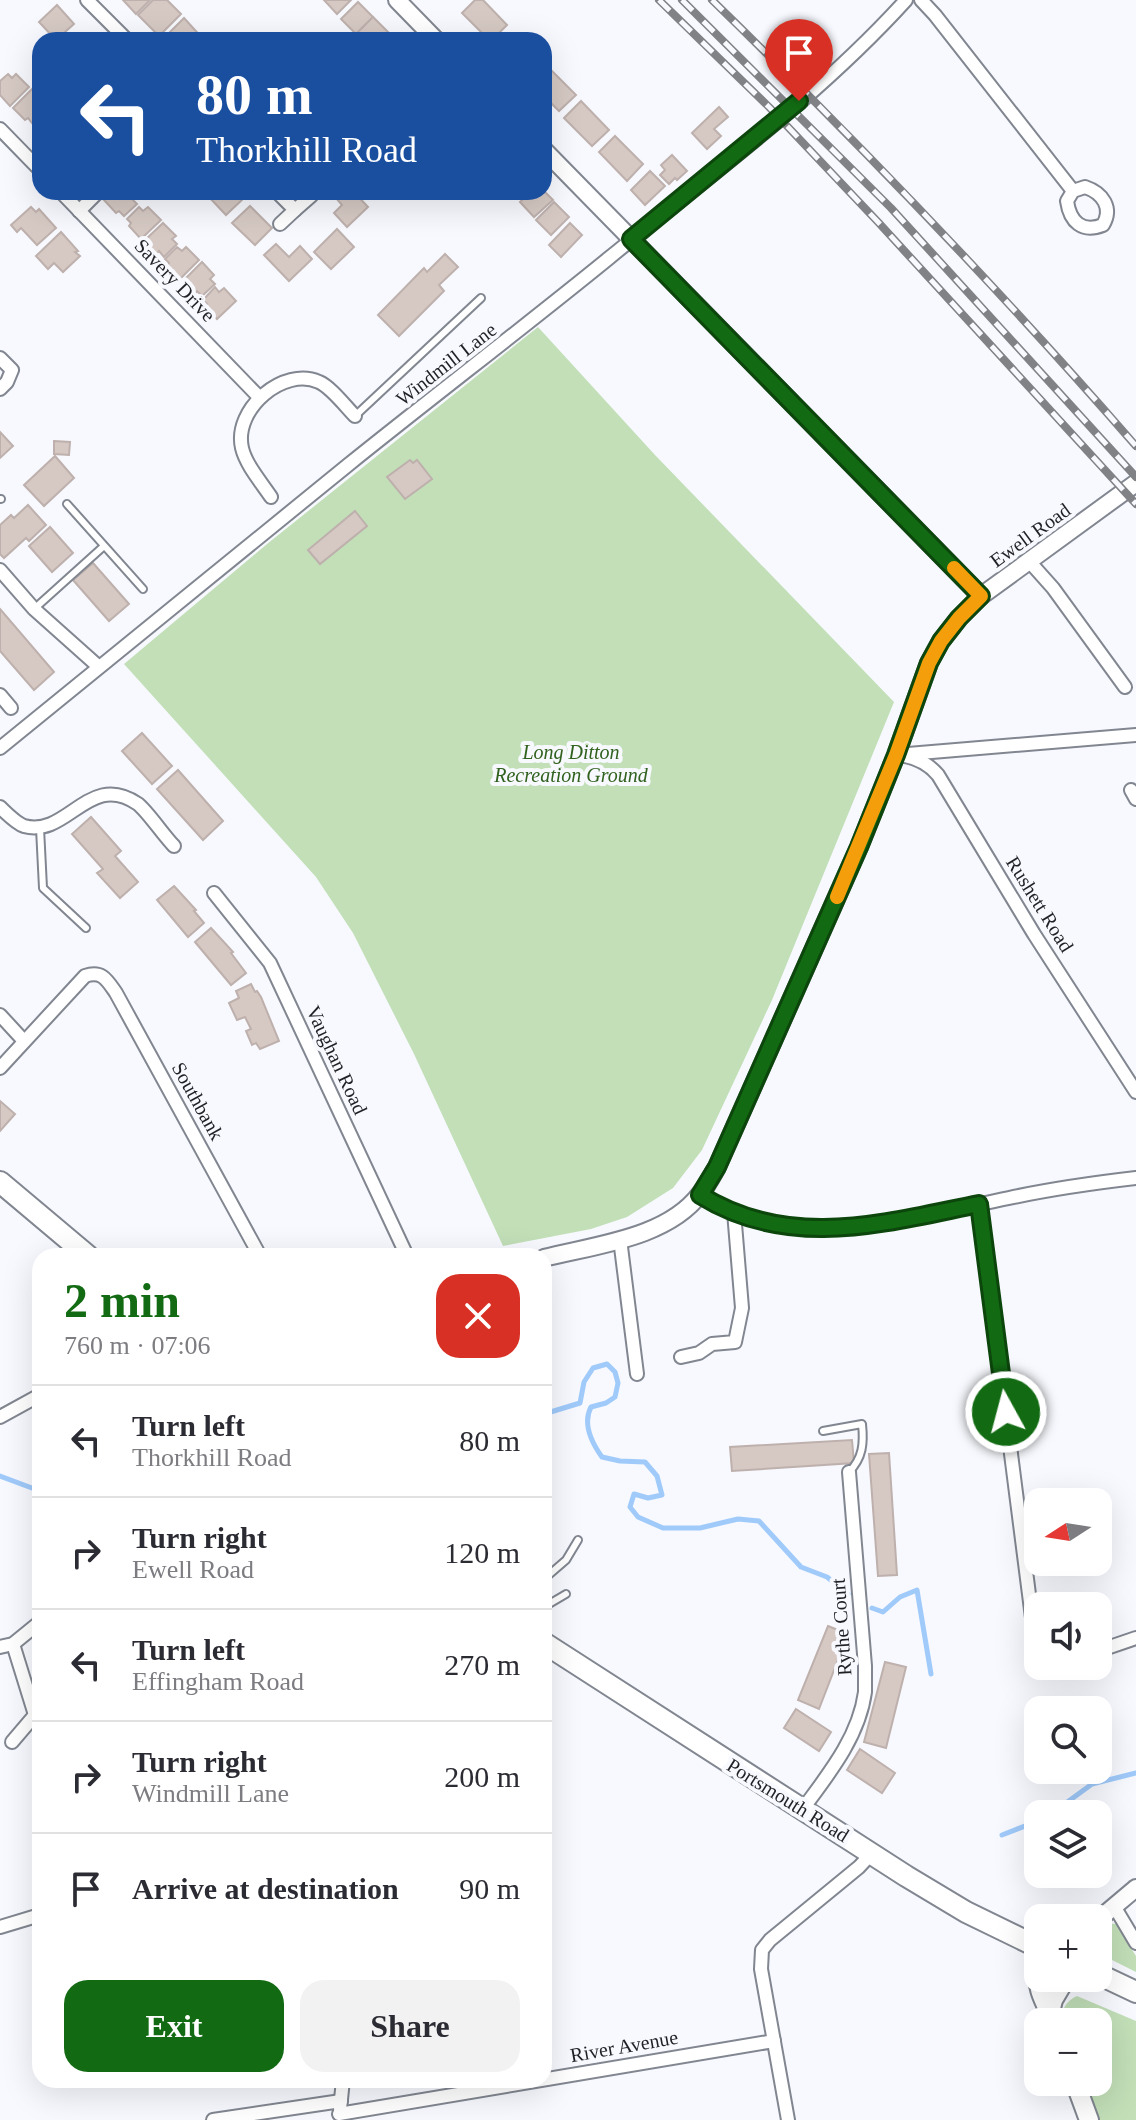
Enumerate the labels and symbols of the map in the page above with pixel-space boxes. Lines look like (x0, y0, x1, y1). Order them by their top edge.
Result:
pin (765, 19, 833, 101)
street label: Savery Drive (130, 234, 220, 327)
street label: Windmill Lane (392, 318, 500, 410)
street label: Ewell Road (986, 499, 1074, 571)
park label: Long Ditton Recreation Ground (493, 741, 649, 786)
street label: Rushett Road (1002, 852, 1078, 956)
street label: Vaughan Road (301, 1002, 372, 1118)
street label: Southbank (168, 1058, 228, 1144)
position arrow (964, 1370, 1048, 1454)
north arrow (1024, 1488, 1112, 1576)
street label: Rythe Court (827, 1577, 856, 1676)
street label: Portsmouth Road (723, 1754, 853, 1846)
street label: River Avenue (568, 2026, 680, 2066)

